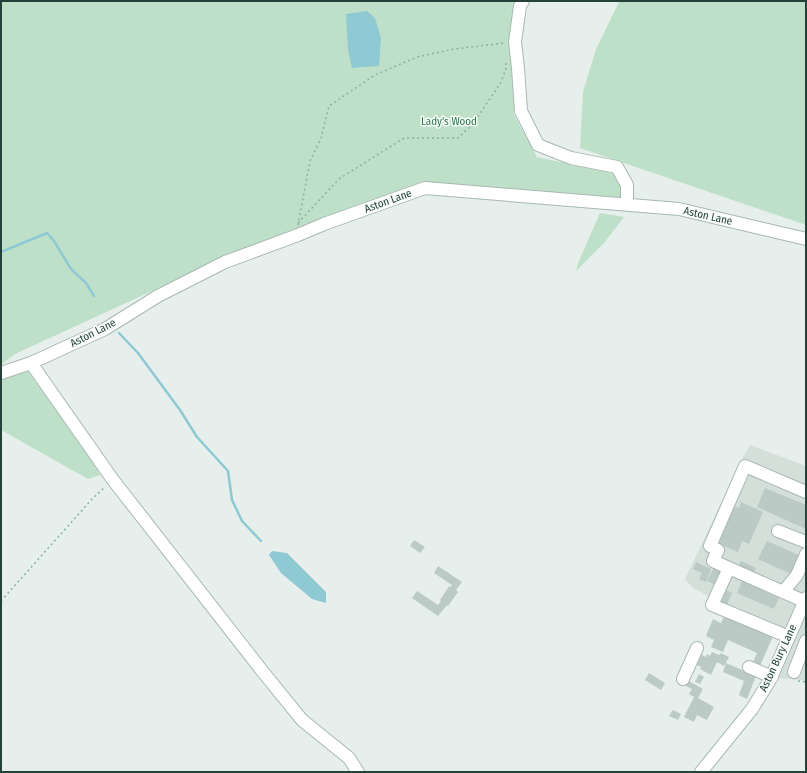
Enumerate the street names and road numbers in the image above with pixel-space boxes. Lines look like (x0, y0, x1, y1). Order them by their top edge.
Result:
street label: Aston Lane (363, 186, 413, 216)
street label: Aston Lane (682, 204, 734, 228)
street label: Aston Lane (68, 316, 118, 350)
street label: Aston Bury Lane (757, 622, 799, 694)

